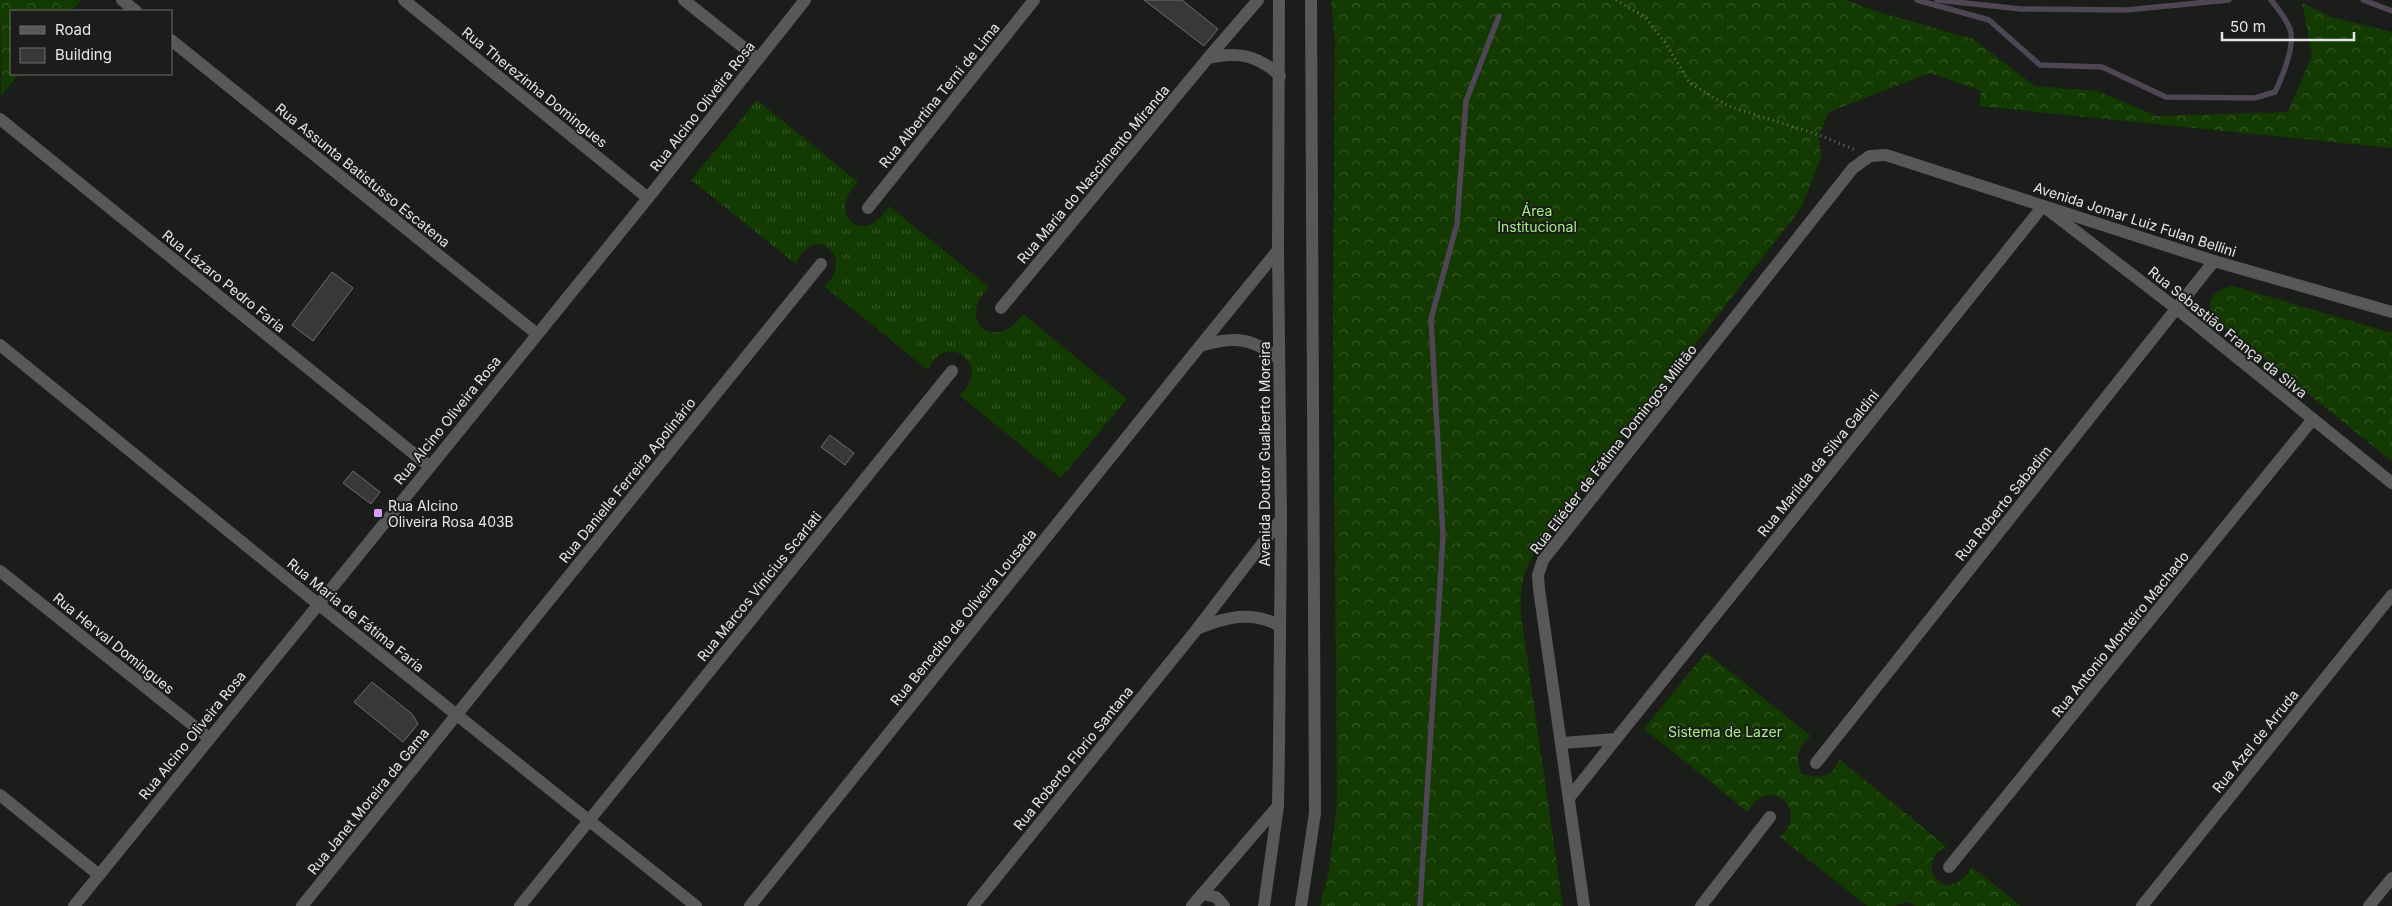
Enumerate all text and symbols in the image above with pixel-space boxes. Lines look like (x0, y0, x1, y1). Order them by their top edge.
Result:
legend (10, 10, 172, 75)
scale bar (2222, 10, 2354, 42)
text: 50 m (2230, 17, 2266, 36)
street label: Rua Albertina Terni de Lima (875, 19, 1003, 171)
text: Road (55, 20, 91, 39)
street label: Rua Therezinha Domingues (459, 23, 611, 151)
street label: Rua Alcino Oliveira Rosa (646, 38, 758, 174)
text: Building (55, 45, 112, 64)
street label: Rua Maria do Nascimento Miranda (1013, 81, 1173, 267)
street label: Rua Assunta Batistusso Escatena (272, 99, 454, 251)
street label: Avenida Jomar Luiz Fulan Bellini (2031, 178, 2239, 260)
park label: Área Institucional (1497, 202, 1577, 235)
street label: Rua Lázaro Pedro Faria (159, 226, 289, 336)
street label: Rua Sebastião França da Silva (2145, 263, 2311, 401)
street label: Avenida Doutor Gualberto Moreira (1256, 341, 1273, 567)
street label: Rua Eliéder de Fátima Domingos Militão (1526, 341, 1700, 557)
street label: Rua Alcino Oliveira Rosa (390, 352, 504, 488)
street label: Rua Marilda da Silva Galdini (1754, 386, 1882, 540)
street label: Rua Danielle Ferreira Apolinário (555, 394, 699, 566)
street label: Rua Roberto Sabadim (1951, 442, 2055, 564)
place label: Rua Alcino Oliveira Rosa 403B (388, 497, 514, 530)
marker: Rua Alcino Oliveira Rosa 403B (372, 507, 384, 519)
street label: Rua Marcos Vinícius Scarlati (693, 508, 825, 664)
street label: Rua Benedito de Oliveira Lousada (886, 525, 1040, 709)
street label: Rua Antonio Monteiro Machado (2048, 548, 2192, 720)
street label: Rua Maria de Fátima Faria (284, 554, 428, 676)
street label: Rua Herval Domingues (50, 589, 178, 697)
street label: Rua Alcino Oliveira Rosa (135, 667, 249, 803)
street label: Rua Roberto Florio Santana (1010, 683, 1136, 833)
street label: Rua Azel de Arruda (2208, 686, 2302, 796)
park label: Sistema de Lazer (1668, 723, 1782, 740)
street label: Rua Janet Moreira da Gama (304, 724, 432, 878)

